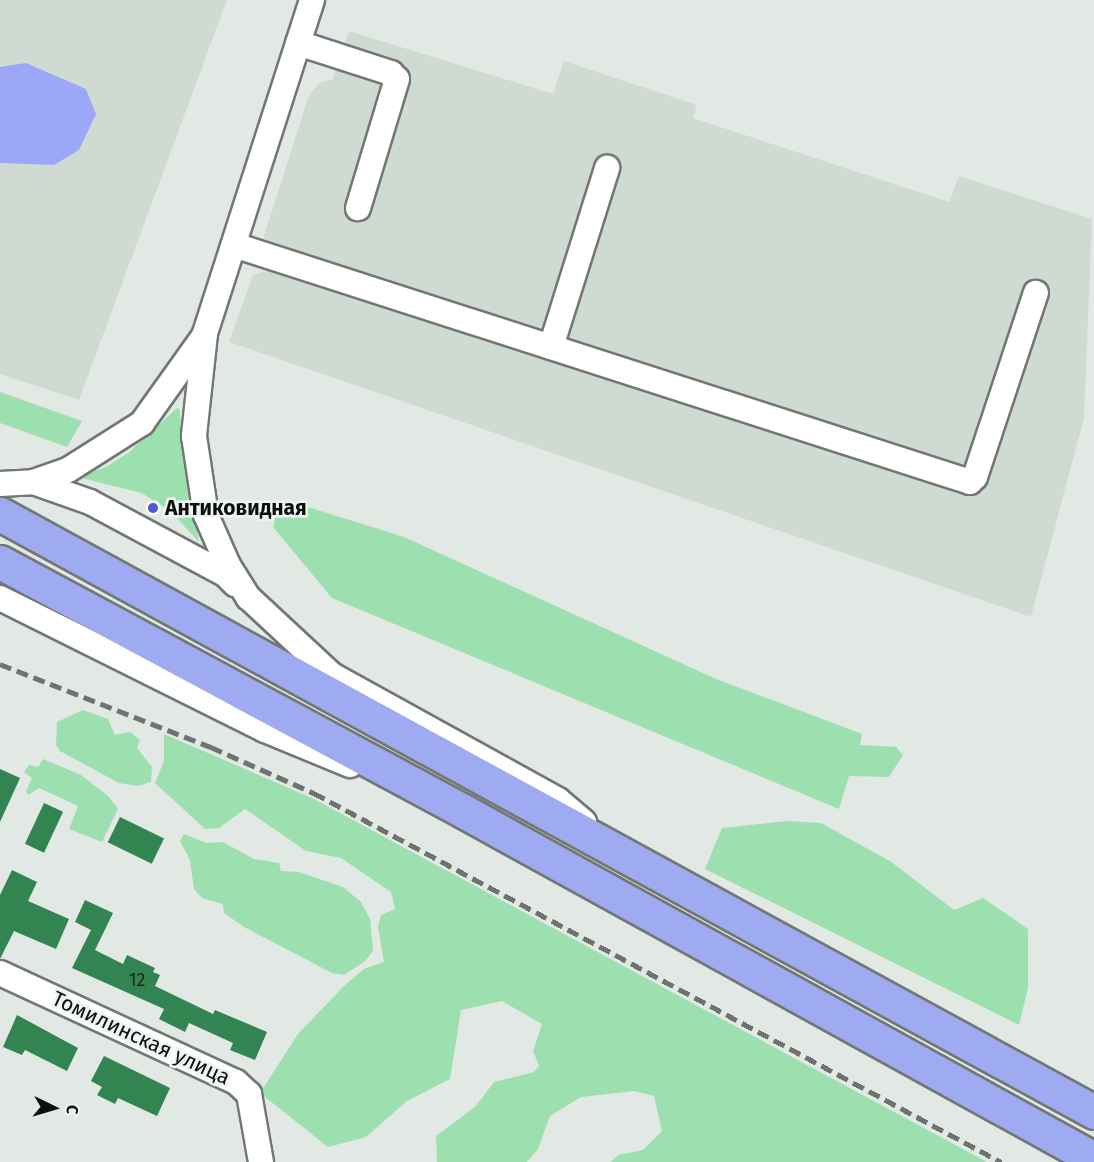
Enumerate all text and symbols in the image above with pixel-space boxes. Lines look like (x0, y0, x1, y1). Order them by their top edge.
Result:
place label: Антиковидная (165, 495, 307, 521)
marker: Антиковидная (146, 501, 160, 515)
house number: 12 (129, 969, 145, 991)
street label: Томилинская улица (48, 986, 234, 1090)
north arrow (24, 1078, 84, 1138)
text: С (63, 1104, 82, 1115)

